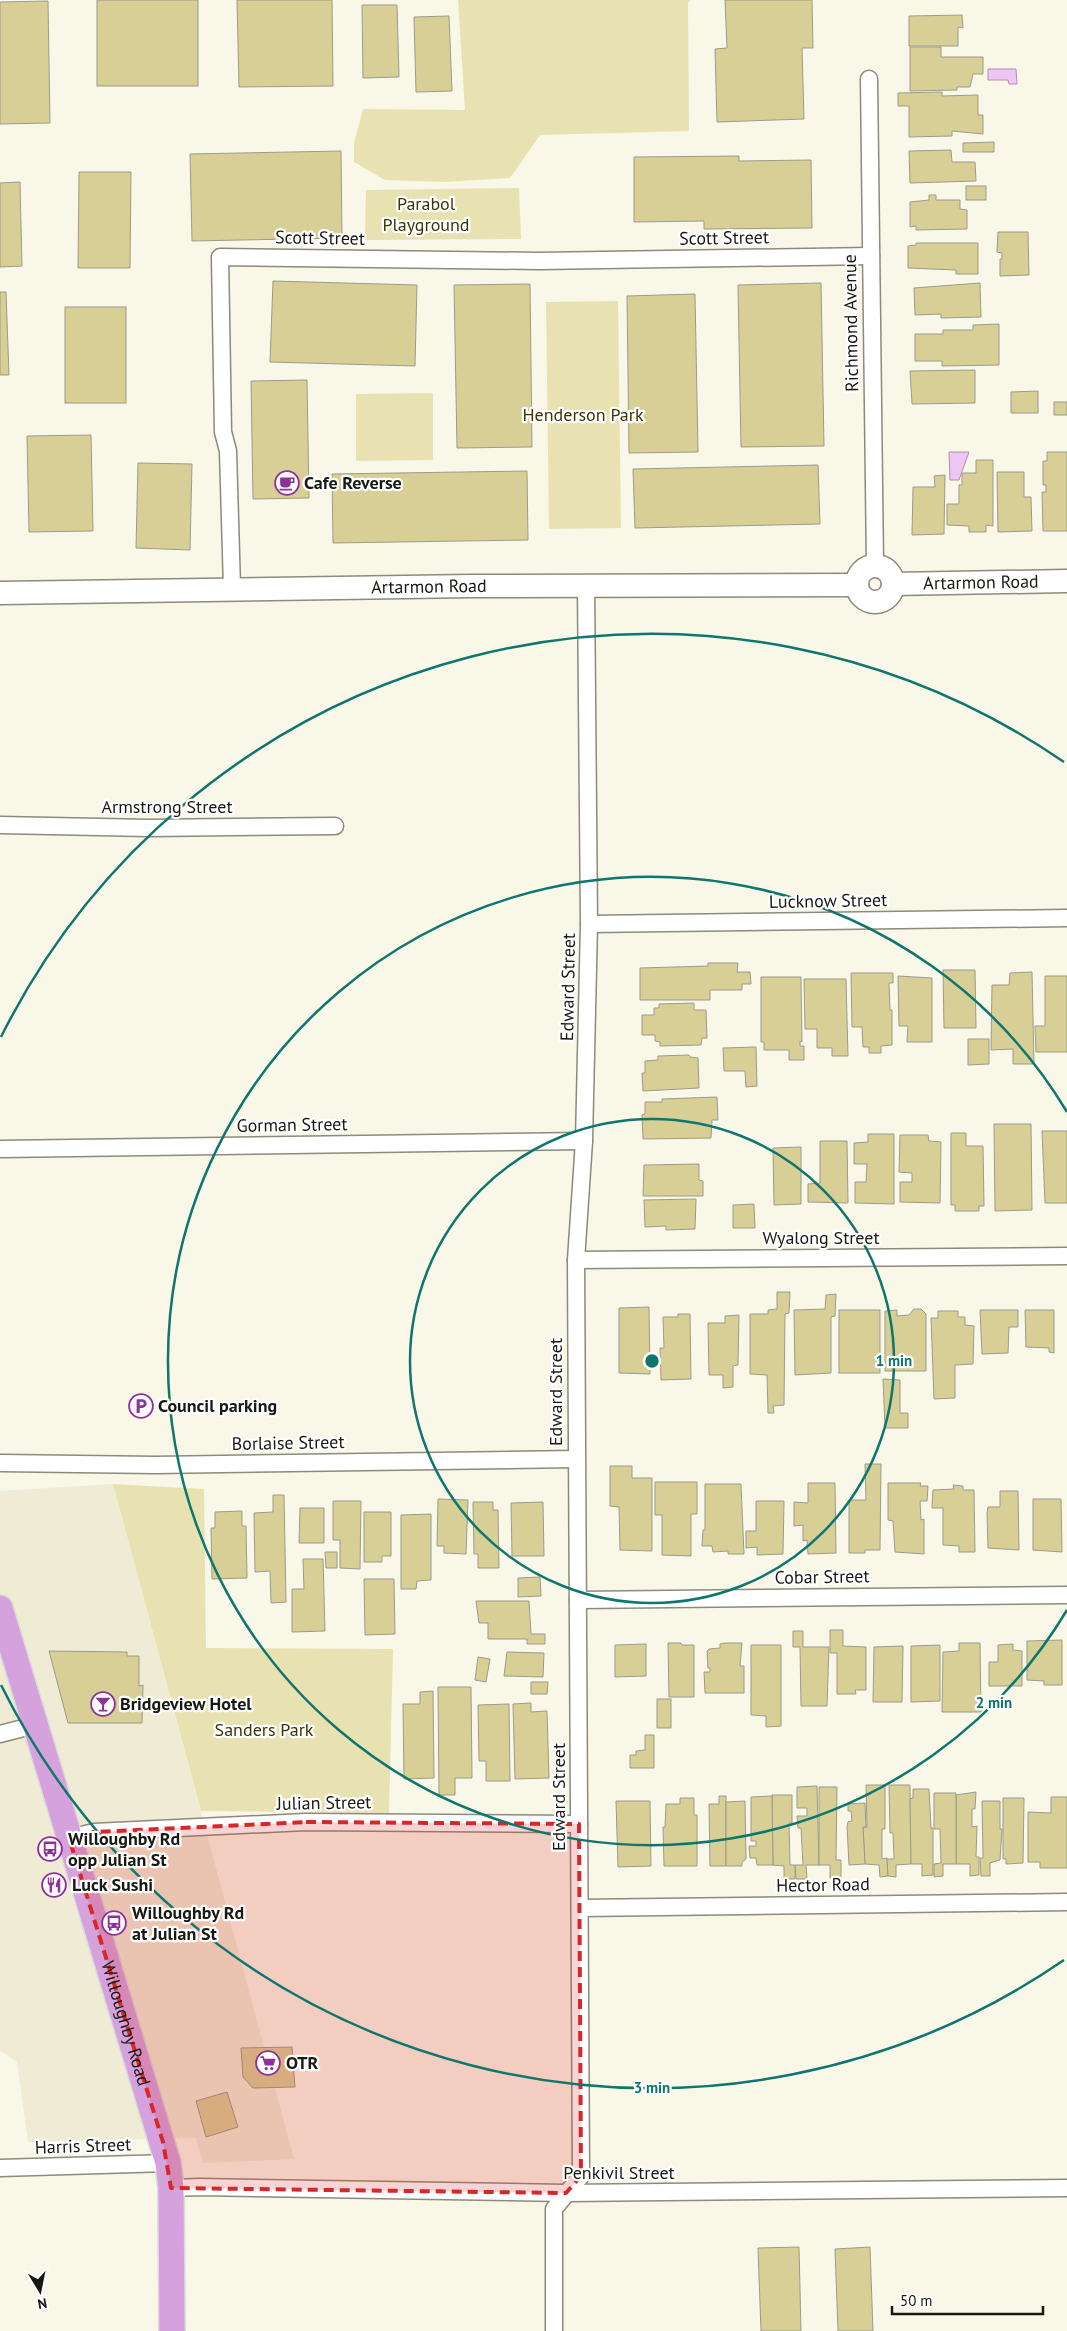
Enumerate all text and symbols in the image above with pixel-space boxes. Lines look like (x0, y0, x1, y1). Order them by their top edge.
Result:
park label: Parabol Playground (382, 192, 470, 236)
street label: Scott Street (275, 225, 365, 250)
street label: Scott Street (679, 225, 769, 250)
street label: Richmond Avenue (838, 254, 863, 392)
park label: Henderson Park (522, 403, 644, 426)
cafe icon: Cafe Reverse (274, 470, 300, 496)
place label: Cafe Reverse (304, 471, 402, 494)
street label: Artarmon Road (923, 569, 1039, 594)
street label: Artarmon Road (371, 574, 487, 598)
street label: Armstrong Street (101, 795, 233, 818)
street label: Lucknow Street (769, 888, 887, 913)
street label: Edward Street (555, 933, 580, 1041)
street label: Gorman Street (236, 1112, 348, 1137)
street label: Wyalong Street (762, 1226, 880, 1249)
street label: Edward Street (544, 1338, 567, 1446)
text: 1 min (876, 1351, 912, 1370)
centre of rings (643, 1352, 661, 1370)
parking icon: Council parking (128, 1393, 154, 1419)
place label: Council parking (158, 1394, 277, 1417)
street label: Borlaise Street (231, 1430, 345, 1455)
street label: Cobar Street (774, 1564, 870, 1589)
bar icon: Bridgeview Hotel (90, 1691, 116, 1717)
place label: Bridgeview Hotel (120, 1692, 252, 1715)
text: 2 min (976, 1693, 1012, 1712)
park label: Sanders Park (215, 1718, 314, 1741)
street label: Edward Street (547, 1743, 570, 1851)
street label: Julian Street (276, 1790, 371, 1815)
place label: Willoughby Rd opp Julian St (68, 1827, 180, 1871)
bus stop icon: Willoughby Rd opp Julian St (37, 1836, 63, 1862)
restaurant icon: Luck Sushi (41, 1872, 67, 1898)
street label: Hector Road (776, 1872, 870, 1897)
place label: Luck Sushi (72, 1873, 153, 1896)
place label: Willoughby Rd at Julian St (132, 1901, 244, 1945)
bus stop icon: Willoughby Rd at Julian St (101, 1910, 127, 1936)
street label: Willoughby Road (96, 1958, 156, 2088)
supermarket icon: OTR (255, 2050, 281, 2076)
place label: OTR (286, 2051, 319, 2074)
text: 3 min (634, 2078, 670, 2097)
street label: Harris Street (34, 2132, 132, 2159)
street label: Penkivil Street (563, 2161, 675, 2184)
north arrow (15, 2266, 65, 2316)
scale bar (892, 2284, 1043, 2316)
text: 50 m (900, 2291, 933, 2310)
text: N (36, 2294, 48, 2313)

